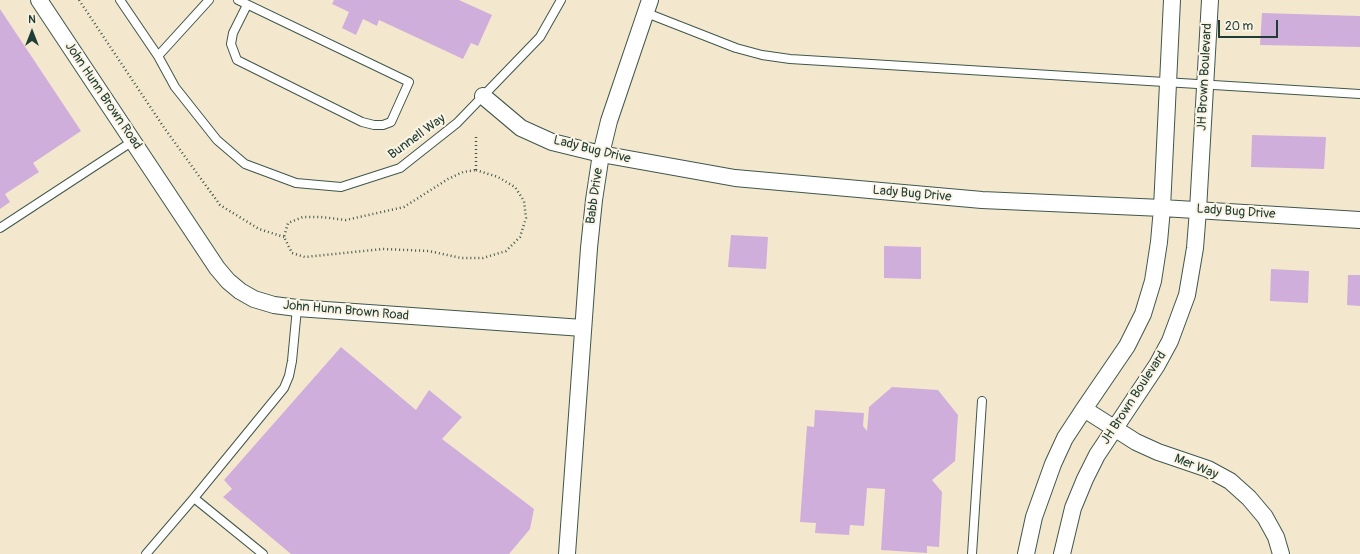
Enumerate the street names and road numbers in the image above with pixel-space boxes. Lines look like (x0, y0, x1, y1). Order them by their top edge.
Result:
street label: JH Brown Boulevard (1194, 23, 1216, 131)
street label: John Hunn Brown Road (61, 39, 145, 153)
street label: Bunnell Way (385, 111, 449, 163)
street label: Lady Bug Drive (552, 133, 632, 167)
street label: Babb Drive (583, 167, 607, 225)
street label: Lady Bug Drive (872, 183, 952, 205)
street label: Lady Bug Drive (1196, 201, 1276, 223)
street label: John Hunn Brown Road (282, 298, 410, 324)
street label: JH Brown Boulevard (1098, 349, 1170, 447)
street label: Mer Way (1172, 451, 1220, 483)

